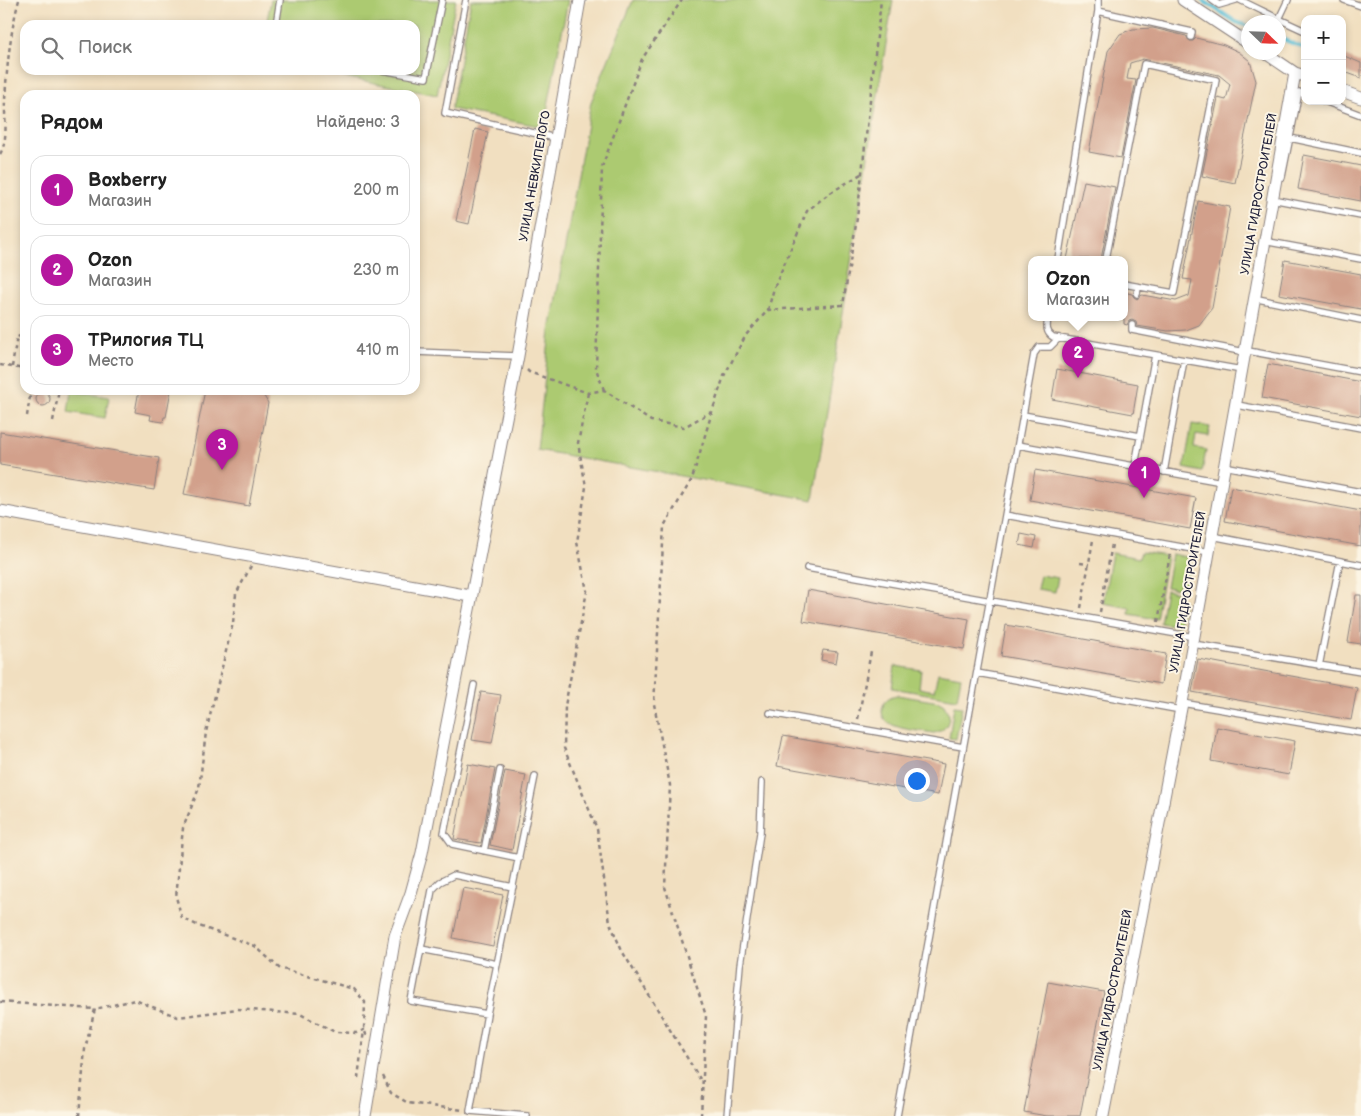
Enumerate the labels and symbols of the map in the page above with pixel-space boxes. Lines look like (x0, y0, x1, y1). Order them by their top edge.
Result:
north arrow (1241, 15, 1286, 60)
street label: УЛИЦА НЕВКИПЕЛОГО (516, 109, 554, 243)
street label: УЛИЦА ГИДРОСТРОИТЕЛЕЙ (1237, 112, 1281, 276)
pin: 2 (1062, 337, 1094, 378)
pin: 3 (206, 429, 238, 470)
pin: 1 (1128, 457, 1160, 498)
street label: УЛИЦА ГИДРОСТРОИТЕЛЕЙ (1166, 510, 1210, 674)
your location (904, 768, 930, 794)
street label: УЛИЦА ГИДРОСТРОИТЕЛЕЙ (1090, 908, 1136, 1072)

